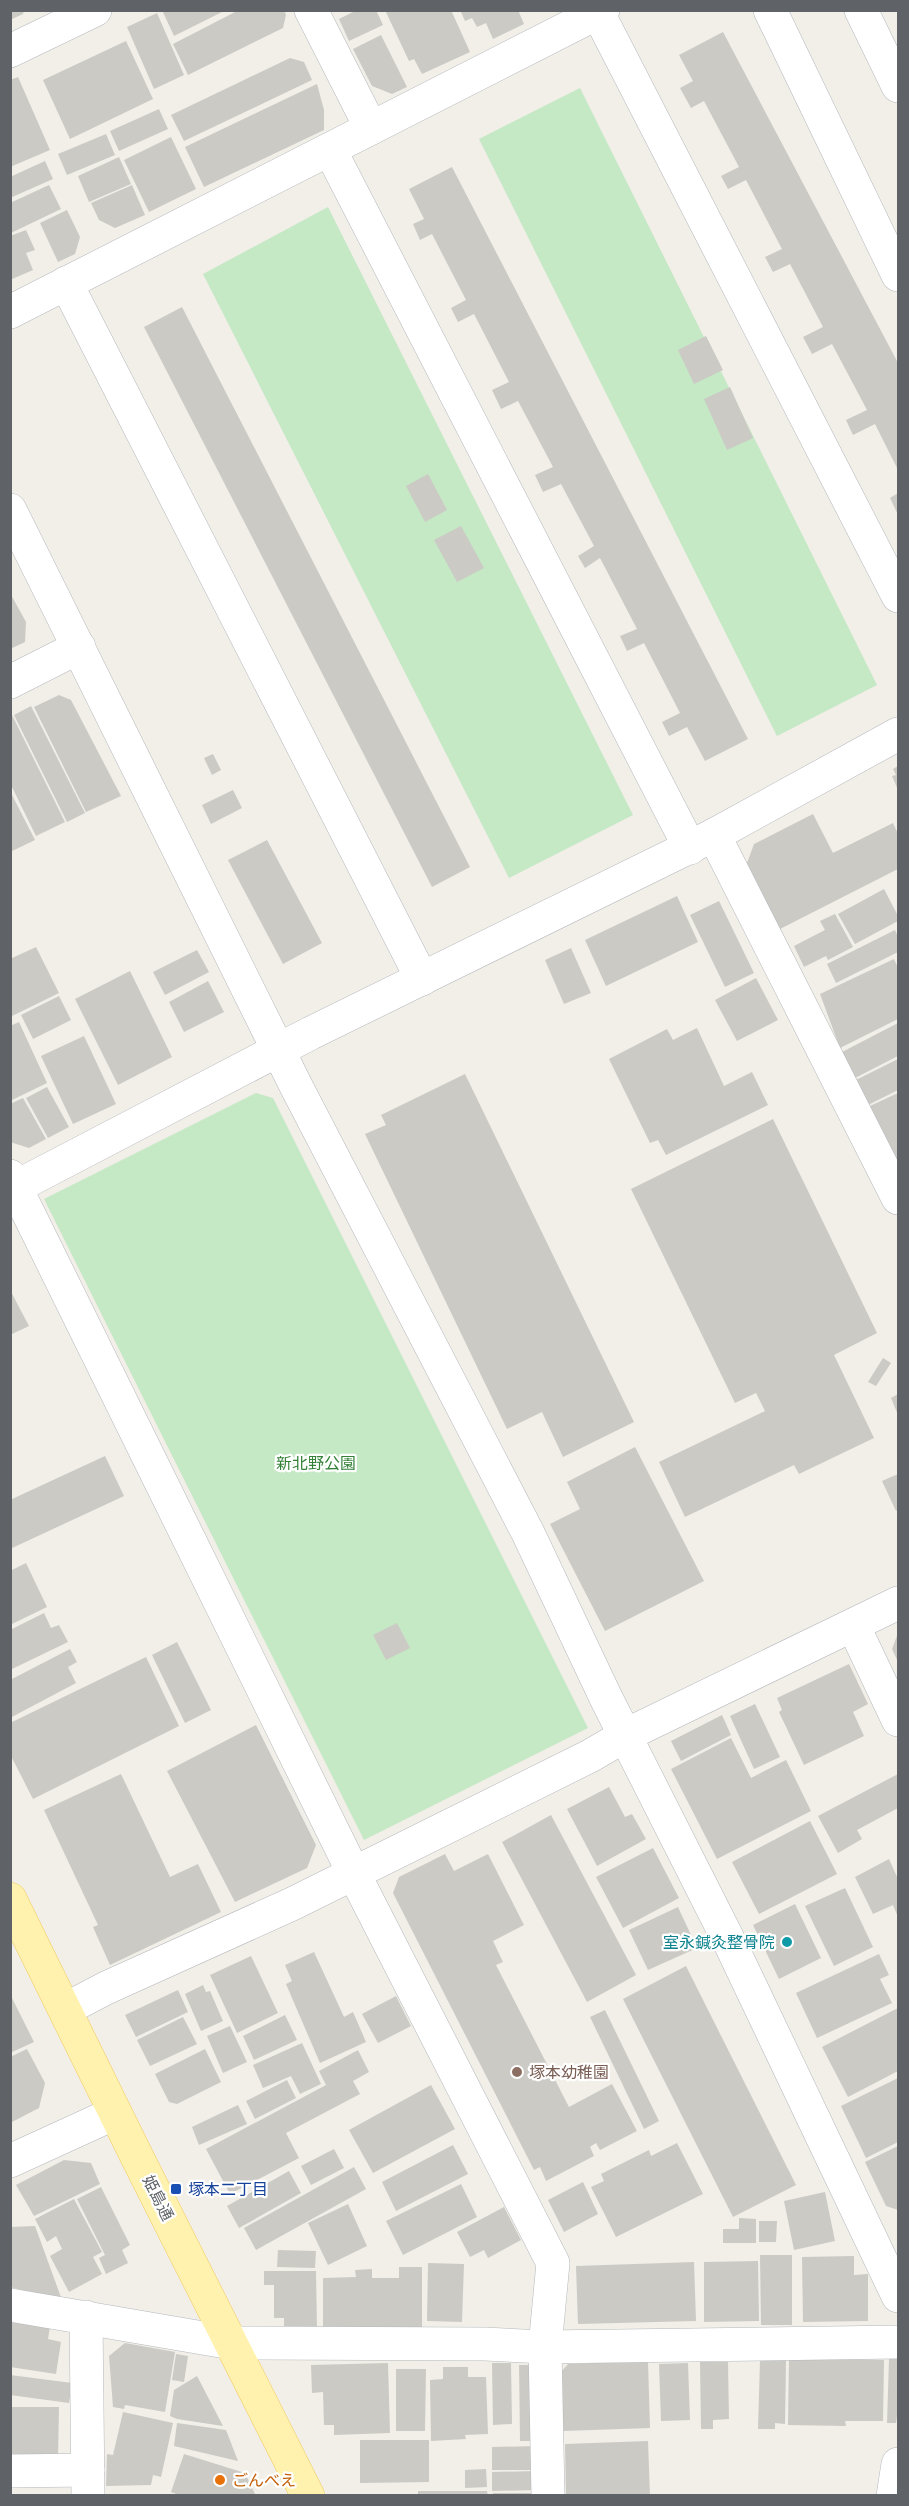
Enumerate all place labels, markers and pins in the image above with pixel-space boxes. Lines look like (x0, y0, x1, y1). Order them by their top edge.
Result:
place label: 室永鍼灸整骨院 (663, 1933, 775, 1952)
marker: 室永鍼灸整骨院 (780, 1935, 794, 1949)
place label: 塚本幼稚園 (529, 2063, 609, 2082)
marker: 塚本幼稚園 (510, 2065, 524, 2079)
place label: 塚本二丁目 (188, 2180, 268, 2199)
marker: 塚本二丁目 (169, 2182, 183, 2196)
place label: ごんべえ (232, 2471, 296, 2490)
marker: ごんべえ (213, 2473, 227, 2487)

